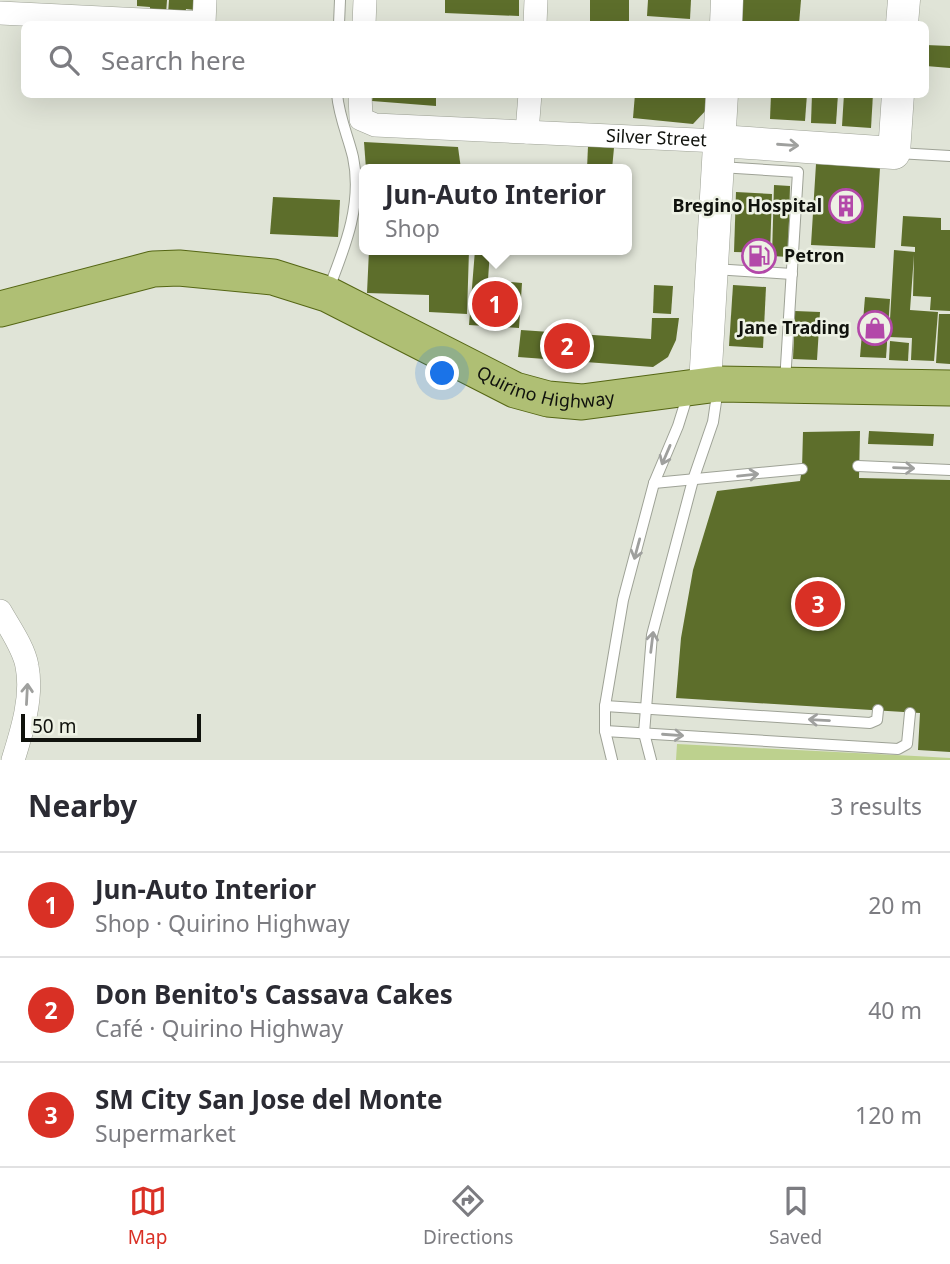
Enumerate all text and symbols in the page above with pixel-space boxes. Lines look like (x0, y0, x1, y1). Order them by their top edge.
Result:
search box (21, 21, 929, 98)
icon: search (45, 41, 83, 79)
text: Search here (101, 42, 246, 78)
street label: Silver Street (606, 123, 708, 151)
one-way arrow (776, 139, 799, 152)
popup (359, 164, 632, 255)
text: Jun-Auto Interior (385, 176, 606, 212)
building icon: Bregino Hospital (827, 187, 865, 225)
place label: Bregino Hospital (672, 193, 822, 217)
text: Shop (385, 212, 440, 244)
fuel station icon: Petron (740, 237, 778, 275)
place label: Petron (784, 243, 844, 267)
pin: 1 (472, 278, 518, 330)
shop icon: Jane Trading (856, 309, 894, 347)
place label: Jane Trading (736, 315, 850, 339)
pin: 2 (544, 320, 590, 372)
your location (425, 356, 459, 390)
street label: Quirino Highway (473, 360, 616, 413)
one-way arrow (659, 443, 672, 465)
one-way arrow (892, 461, 915, 474)
one-way arrow (736, 468, 759, 481)
one-way arrow (630, 537, 643, 560)
pin: 3 (795, 578, 841, 630)
one-way arrow (645, 631, 658, 654)
one-way arrow (21, 683, 34, 705)
scale bar (21, 711, 201, 743)
text: 50 m (32, 713, 76, 739)
one-way arrow (808, 713, 831, 726)
one-way arrow (661, 729, 684, 742)
text: Nearby (28, 785, 137, 826)
text: 3 results (830, 790, 922, 822)
text: Jun-Auto Interior (95, 871, 316, 907)
text: 1 (44, 889, 58, 921)
text: 20 m (868, 889, 922, 921)
text: Shop · Quirino Highway (95, 907, 350, 939)
text: Don Benito's Cassava Cakes (95, 976, 453, 1012)
text: 2 (44, 994, 58, 1026)
text: 40 m (868, 994, 922, 1026)
text: Café · Quirino Highway (95, 1012, 343, 1044)
text: SM City San Jose del Monte (95, 1081, 443, 1117)
text: 3 (44, 1099, 58, 1131)
text: 120 m (855, 1099, 922, 1131)
text: Supermarket (95, 1117, 236, 1149)
tab: Map (128, 1182, 167, 1250)
tab: Directions (423, 1182, 513, 1250)
tab: Saved (769, 1182, 822, 1250)

